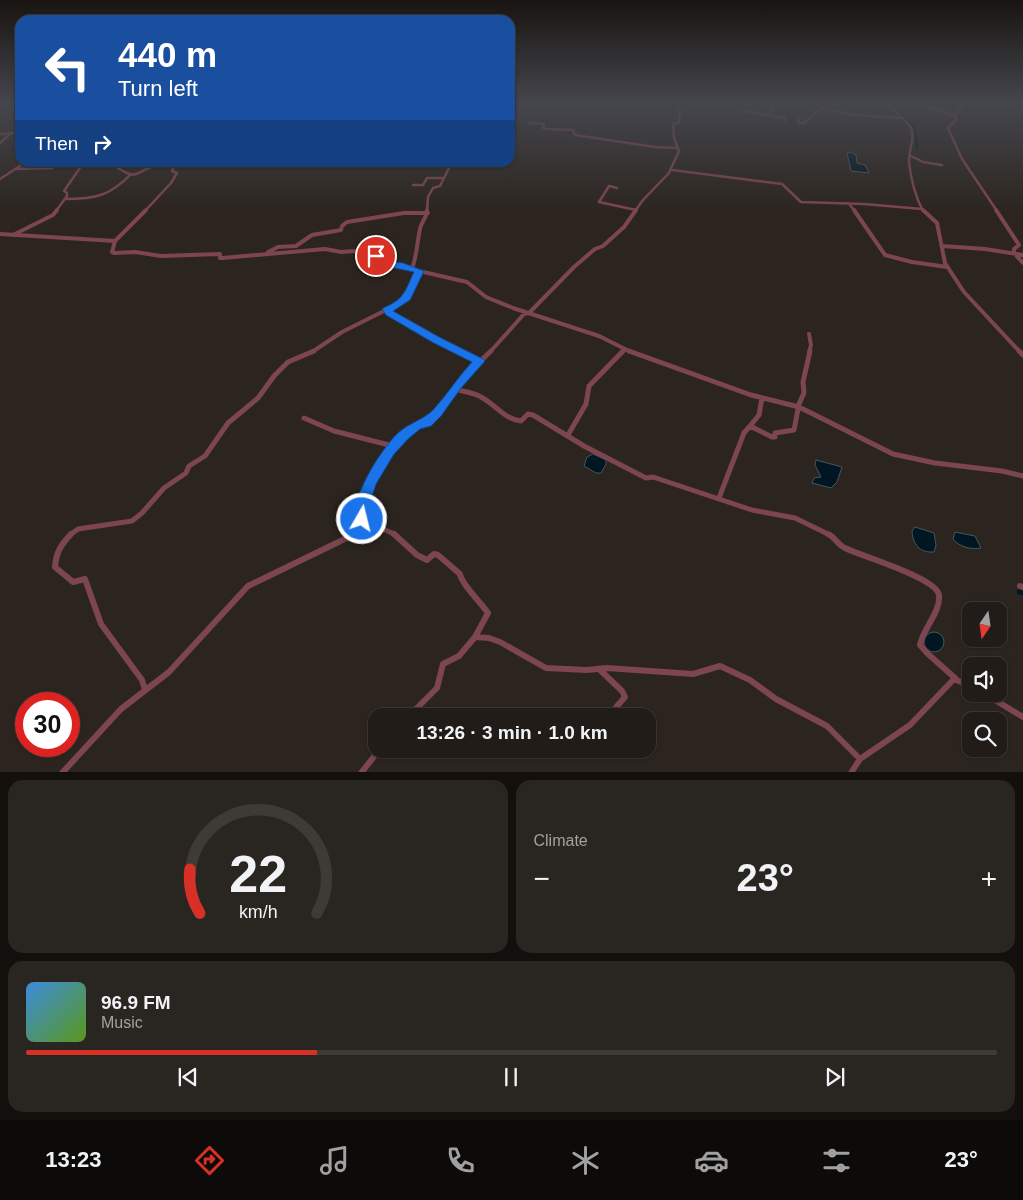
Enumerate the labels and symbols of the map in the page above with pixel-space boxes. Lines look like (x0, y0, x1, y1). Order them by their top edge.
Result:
pin (355, 235, 397, 277)
position arrow (335, 492, 387, 544)
north arrow (962, 602, 1008, 648)
speed limit sign: 30 (15, 692, 80, 757)

